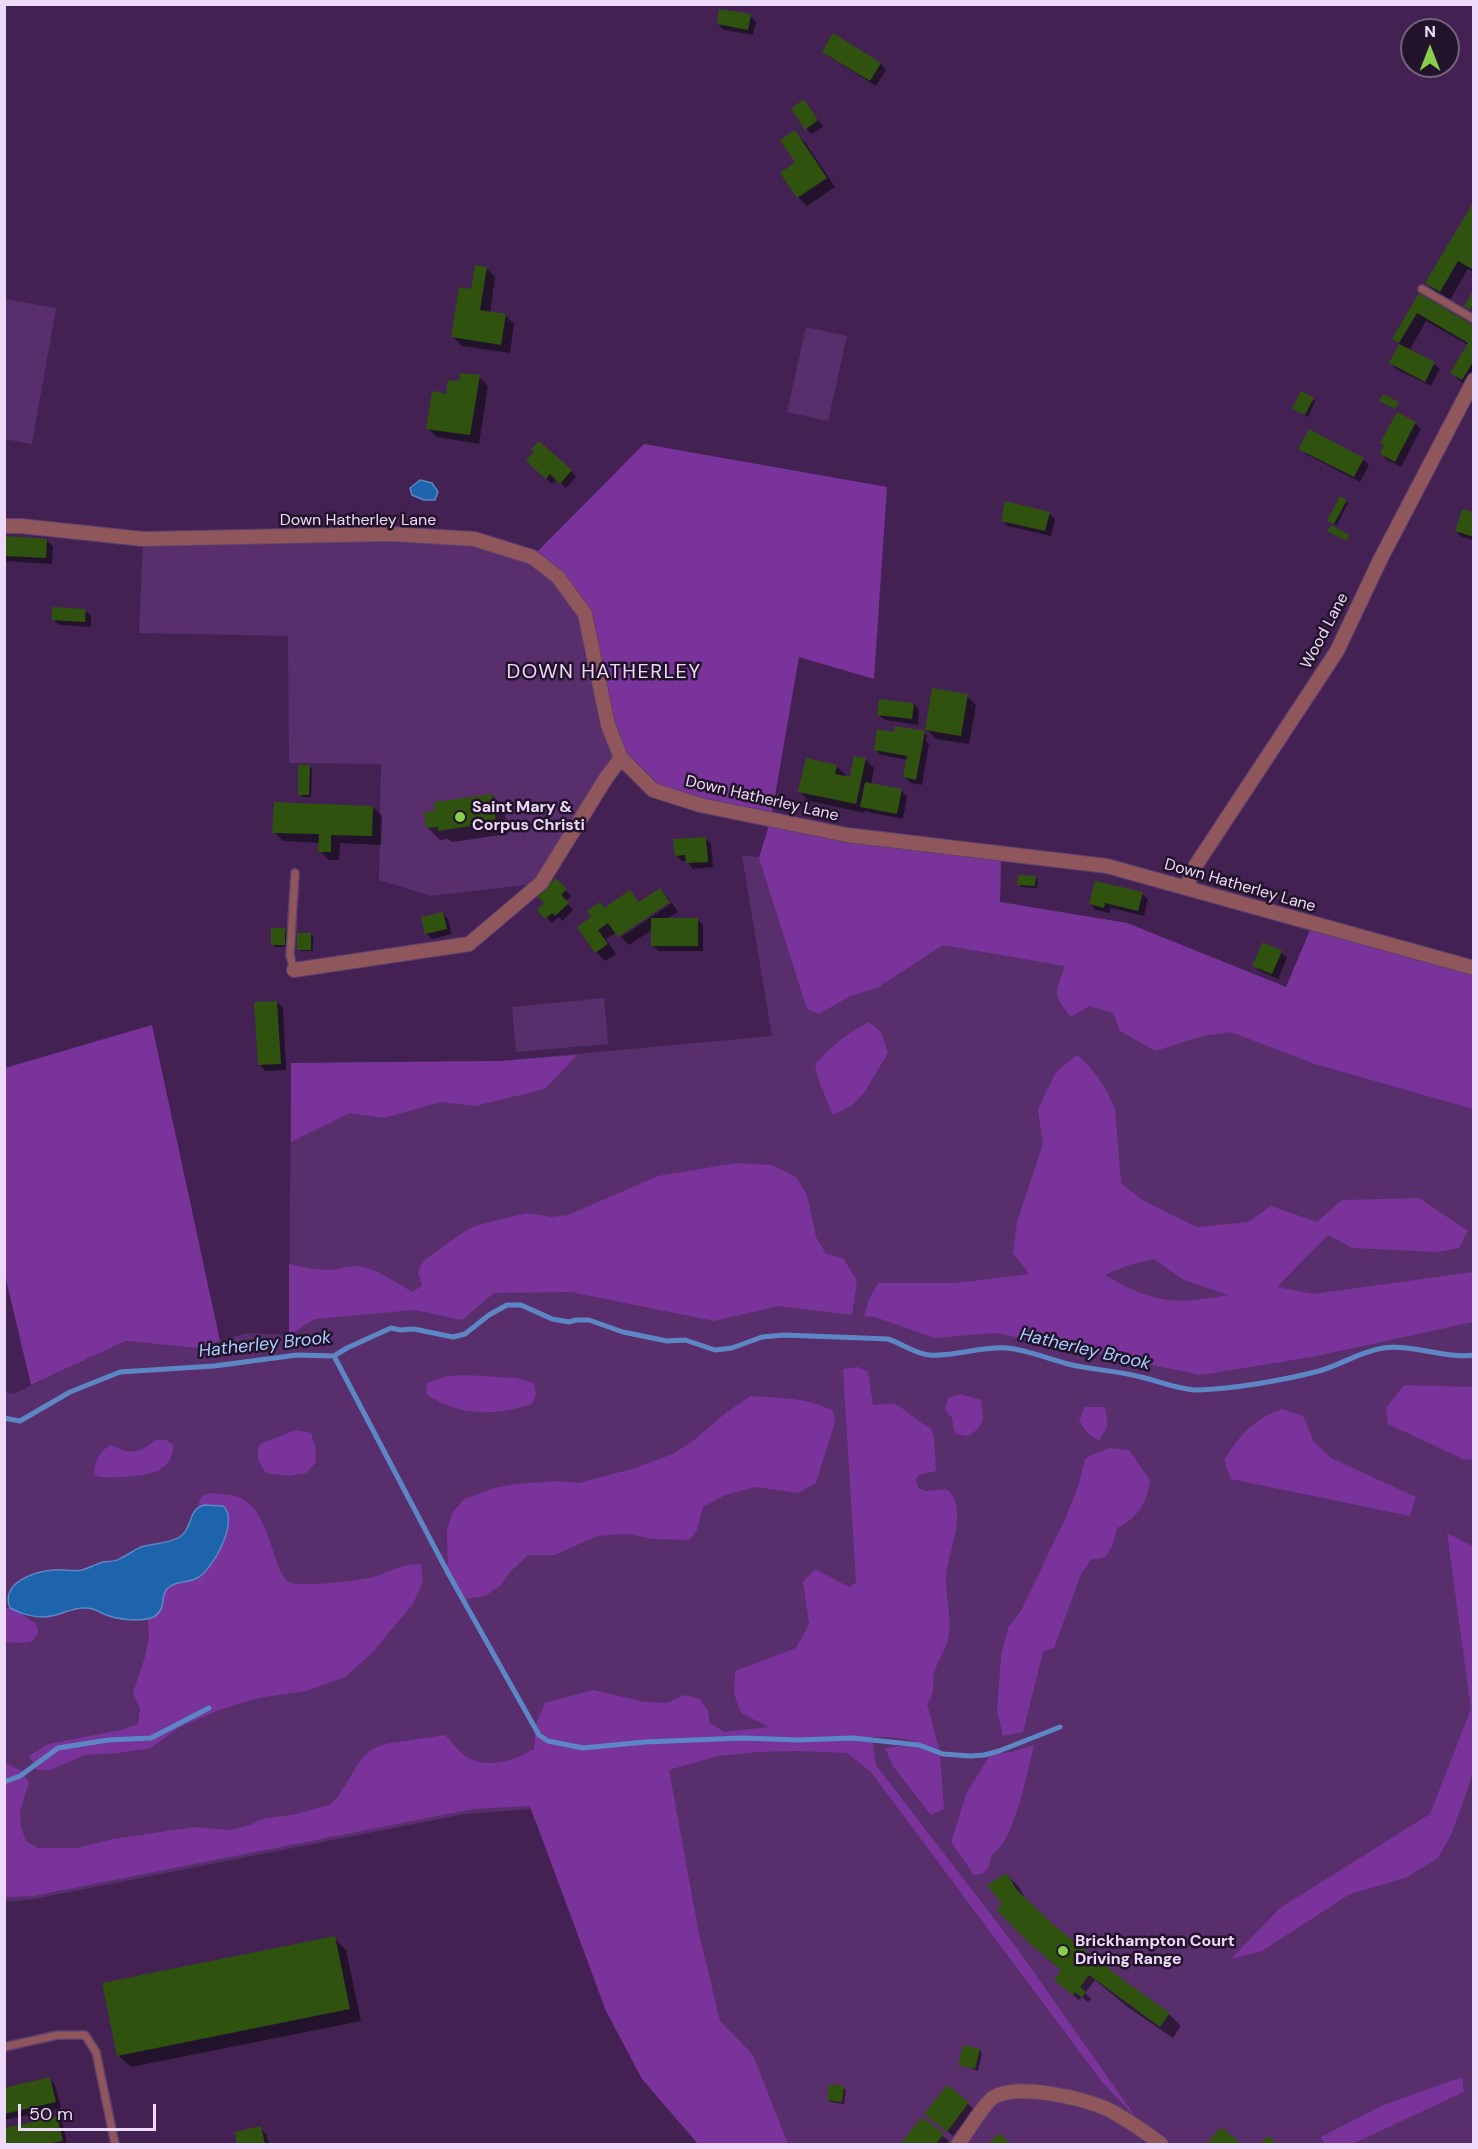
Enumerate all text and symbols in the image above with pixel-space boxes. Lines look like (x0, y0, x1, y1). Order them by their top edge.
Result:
north arrow (1400, 18, 1460, 78)
text: N (1424, 21, 1436, 42)
street label: Down Hatherley Lane (280, 511, 436, 531)
street label: Wood Lane (1297, 590, 1353, 672)
district label: DOWN HATHERLEY (506, 661, 702, 685)
street label: Down Hatherley Lane (684, 772, 840, 826)
place label: Saint Mary & Corpus Christi (472, 798, 585, 836)
marker: Saint Mary & Corpus Christi (453, 810, 467, 824)
street label: Down Hatherley Lane (1162, 855, 1318, 917)
water label: Hatherley Brook (1018, 1324, 1152, 1376)
water label: Hatherley Brook (198, 1327, 332, 1363)
place label: Brickhampton Court Driving Range (1075, 1932, 1235, 1970)
marker: Brickhampton Court Driving Range (1056, 1944, 1070, 1958)
scale bar (21, 2092, 159, 2130)
text: 50 m (29, 2102, 73, 2126)

